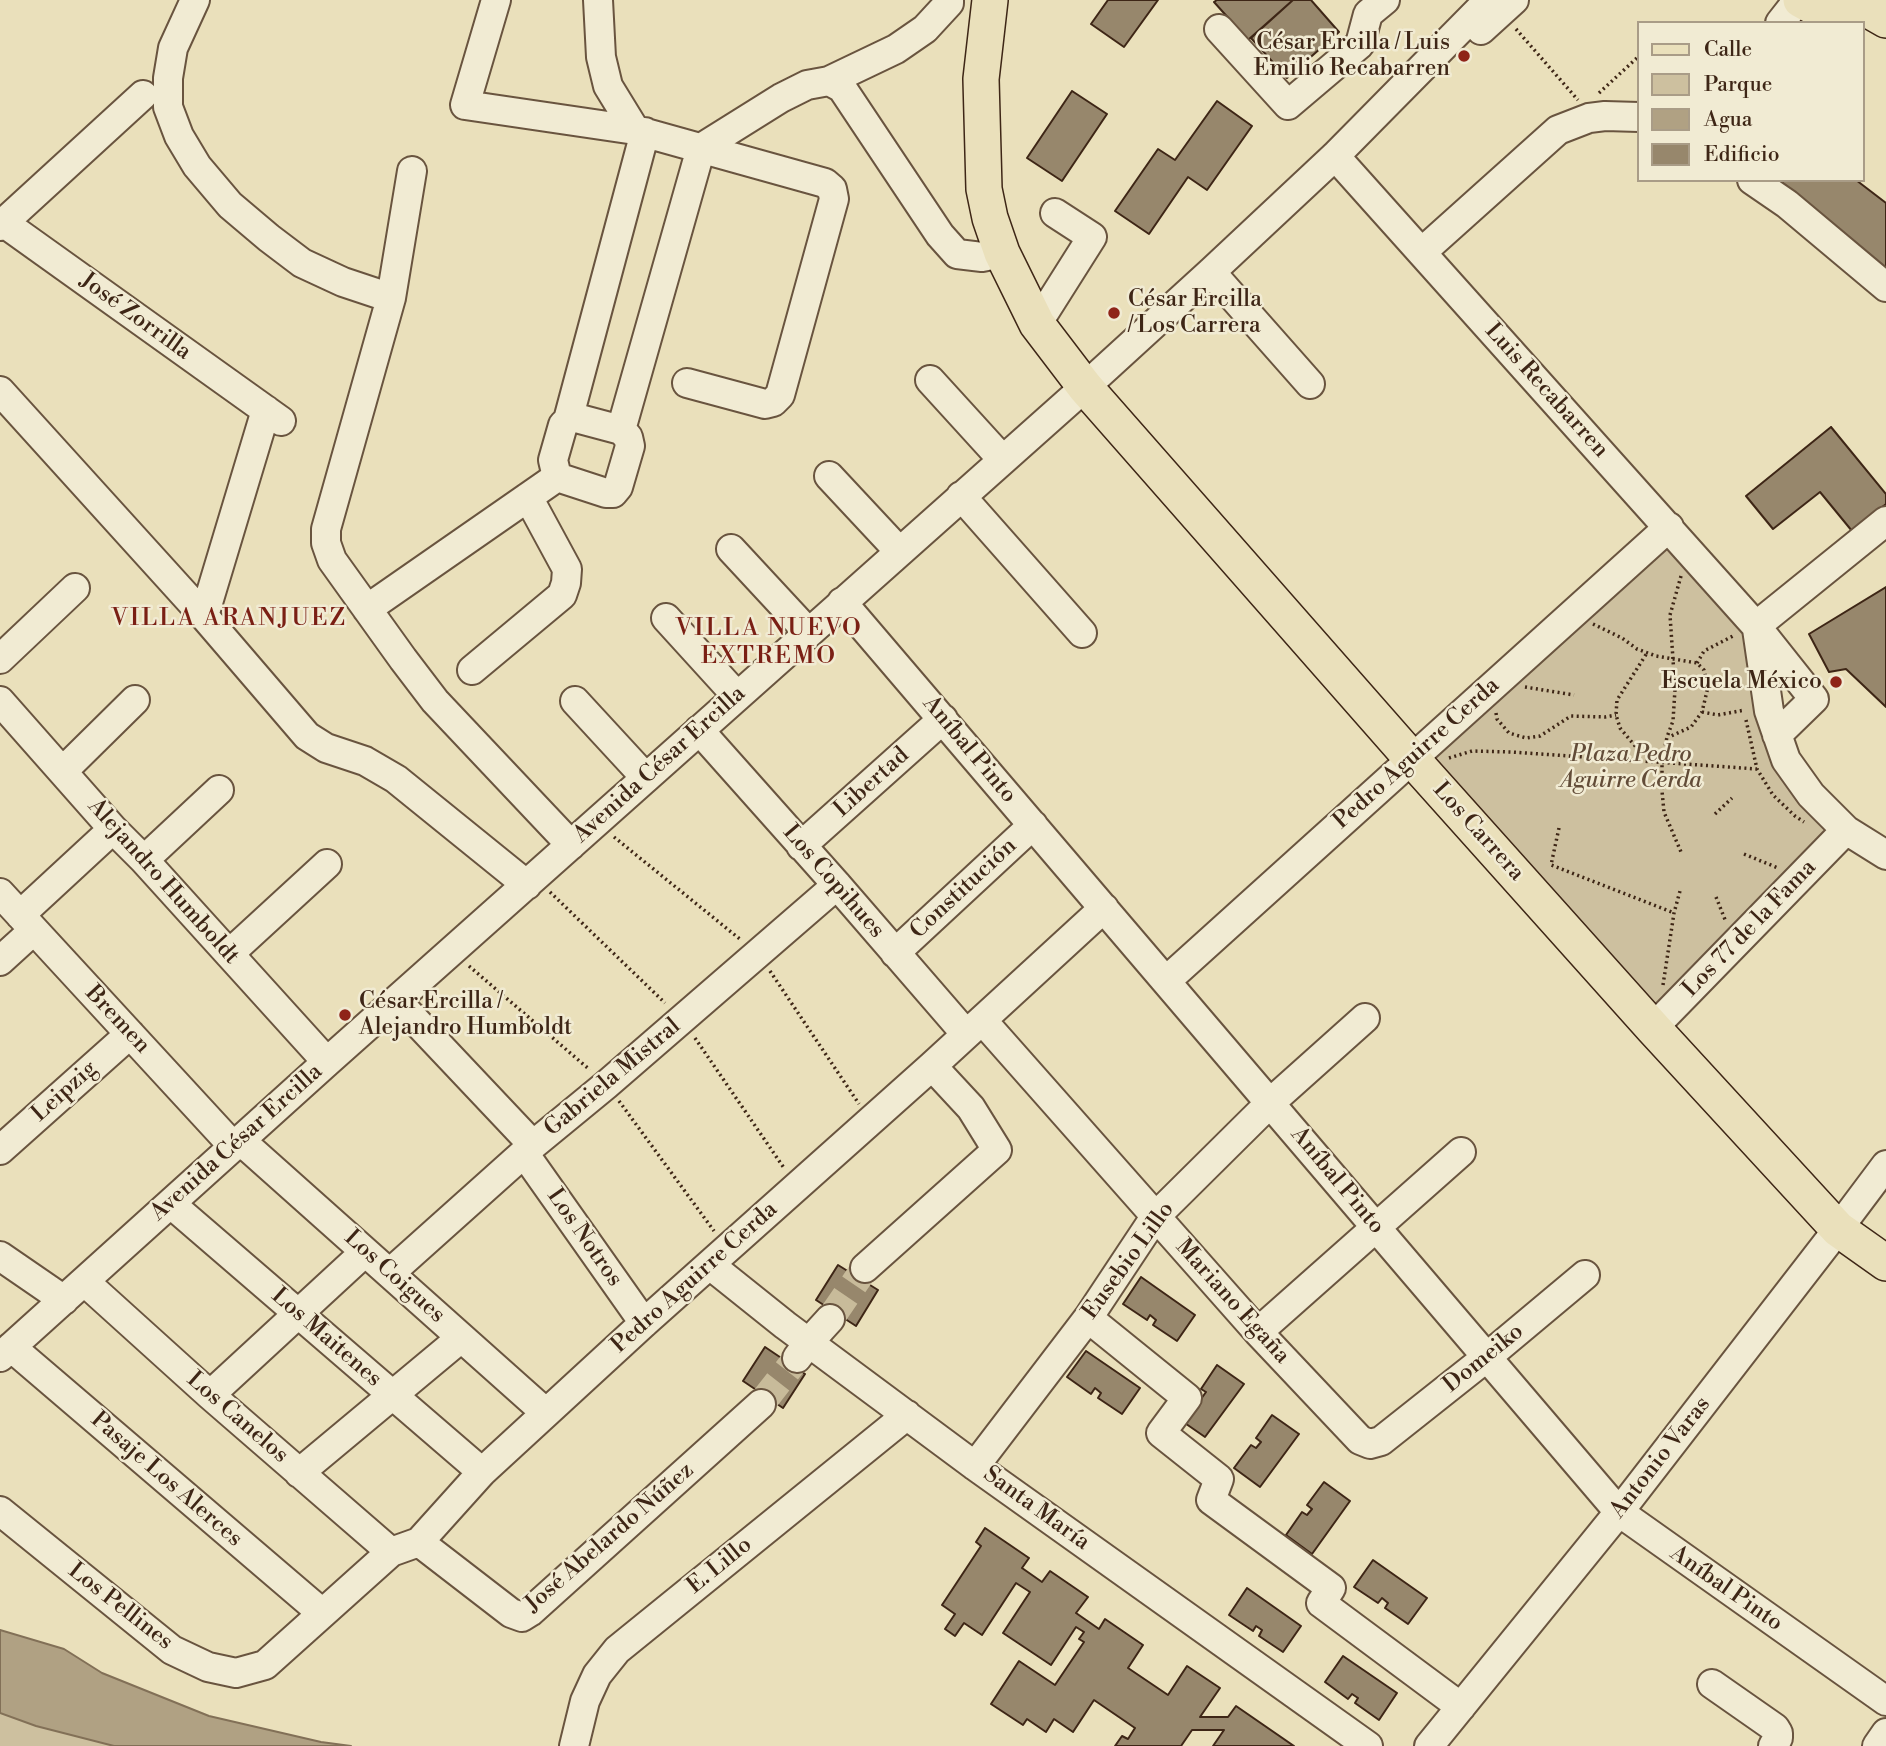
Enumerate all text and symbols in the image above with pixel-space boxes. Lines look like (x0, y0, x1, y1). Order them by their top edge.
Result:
legend (1638, 21, 1865, 182)
place label: César Ercilla / Luis Emilio Recabarren (1254, 29, 1450, 83)
text: Calle (1704, 37, 1752, 63)
marker: César Ercilla / Luis Emilio Recabarren (1456, 48, 1472, 64)
text: Parque (1704, 72, 1772, 98)
text: Agua (1704, 107, 1752, 133)
text: Edificio (1704, 142, 1780, 168)
street label: José Zorrilla (74, 267, 196, 367)
place label: César Ercilla / Los Carrera (1128, 286, 1262, 340)
marker: César Ercilla / Los Carrera (1106, 305, 1122, 321)
street label: Luis Recabarren (1478, 318, 1614, 464)
district label: VILLA ARANJUEZ (113, 605, 345, 633)
district label: VILLA NUEVO EXTREMO (677, 615, 861, 671)
place label: Escuela México (1661, 668, 1822, 696)
street label: Pedro Aguirre Cerda (1328, 672, 1506, 836)
marker: Escuela México (1828, 674, 1844, 690)
street label: Avenida César Ercilla (568, 680, 752, 850)
street label: Aníbal Pinto (916, 691, 1022, 809)
park label: Plaza Pedro Aguirre Cerda (1560, 741, 1702, 795)
street label: Libertad (829, 742, 915, 824)
street label: Los Carrera (1426, 777, 1530, 887)
street label: Alejandro Humboldt (81, 794, 245, 970)
street label: Los Copihues (776, 820, 890, 944)
street label: Constitución (905, 833, 1023, 945)
street label: Los 77 de la Fama (1677, 854, 1823, 1004)
street label: Bremen (79, 980, 155, 1060)
place label: César Ercilla / Alejandro Humboldt (359, 988, 572, 1042)
marker: César Ercilla / Alejandro Humboldt (337, 1007, 353, 1023)
street label: Gabriela Mistral (539, 1013, 687, 1143)
street label: Leipzig (27, 1056, 103, 1128)
street label: Avenida César Ercilla (145, 1058, 329, 1228)
street label: Aníbal Pinto (1284, 1122, 1390, 1240)
street label: Los Notros (540, 1184, 628, 1292)
street label: Pedro Aguirre Cerda (606, 1196, 784, 1360)
street label: Eusebio Lillo (1077, 1197, 1181, 1325)
street label: Los Coigues (338, 1225, 450, 1329)
street label: Mariano Egaña (1169, 1234, 1295, 1370)
street label: Los Maitenes (265, 1283, 387, 1393)
street label: Domeiko (1438, 1318, 1530, 1400)
street label: Los Canelos (181, 1366, 293, 1470)
street label: Antonio Varas (1605, 1392, 1717, 1524)
street label: Pasaje Los Alerces (85, 1407, 247, 1553)
street label: José Abelardo Núñez (520, 1457, 700, 1619)
street label: Santa María (977, 1461, 1095, 1557)
street label: E. Lillo (682, 1532, 758, 1600)
street label: Aníbal Pinto (1664, 1540, 1788, 1638)
street label: Los Pellines (62, 1558, 178, 1656)

